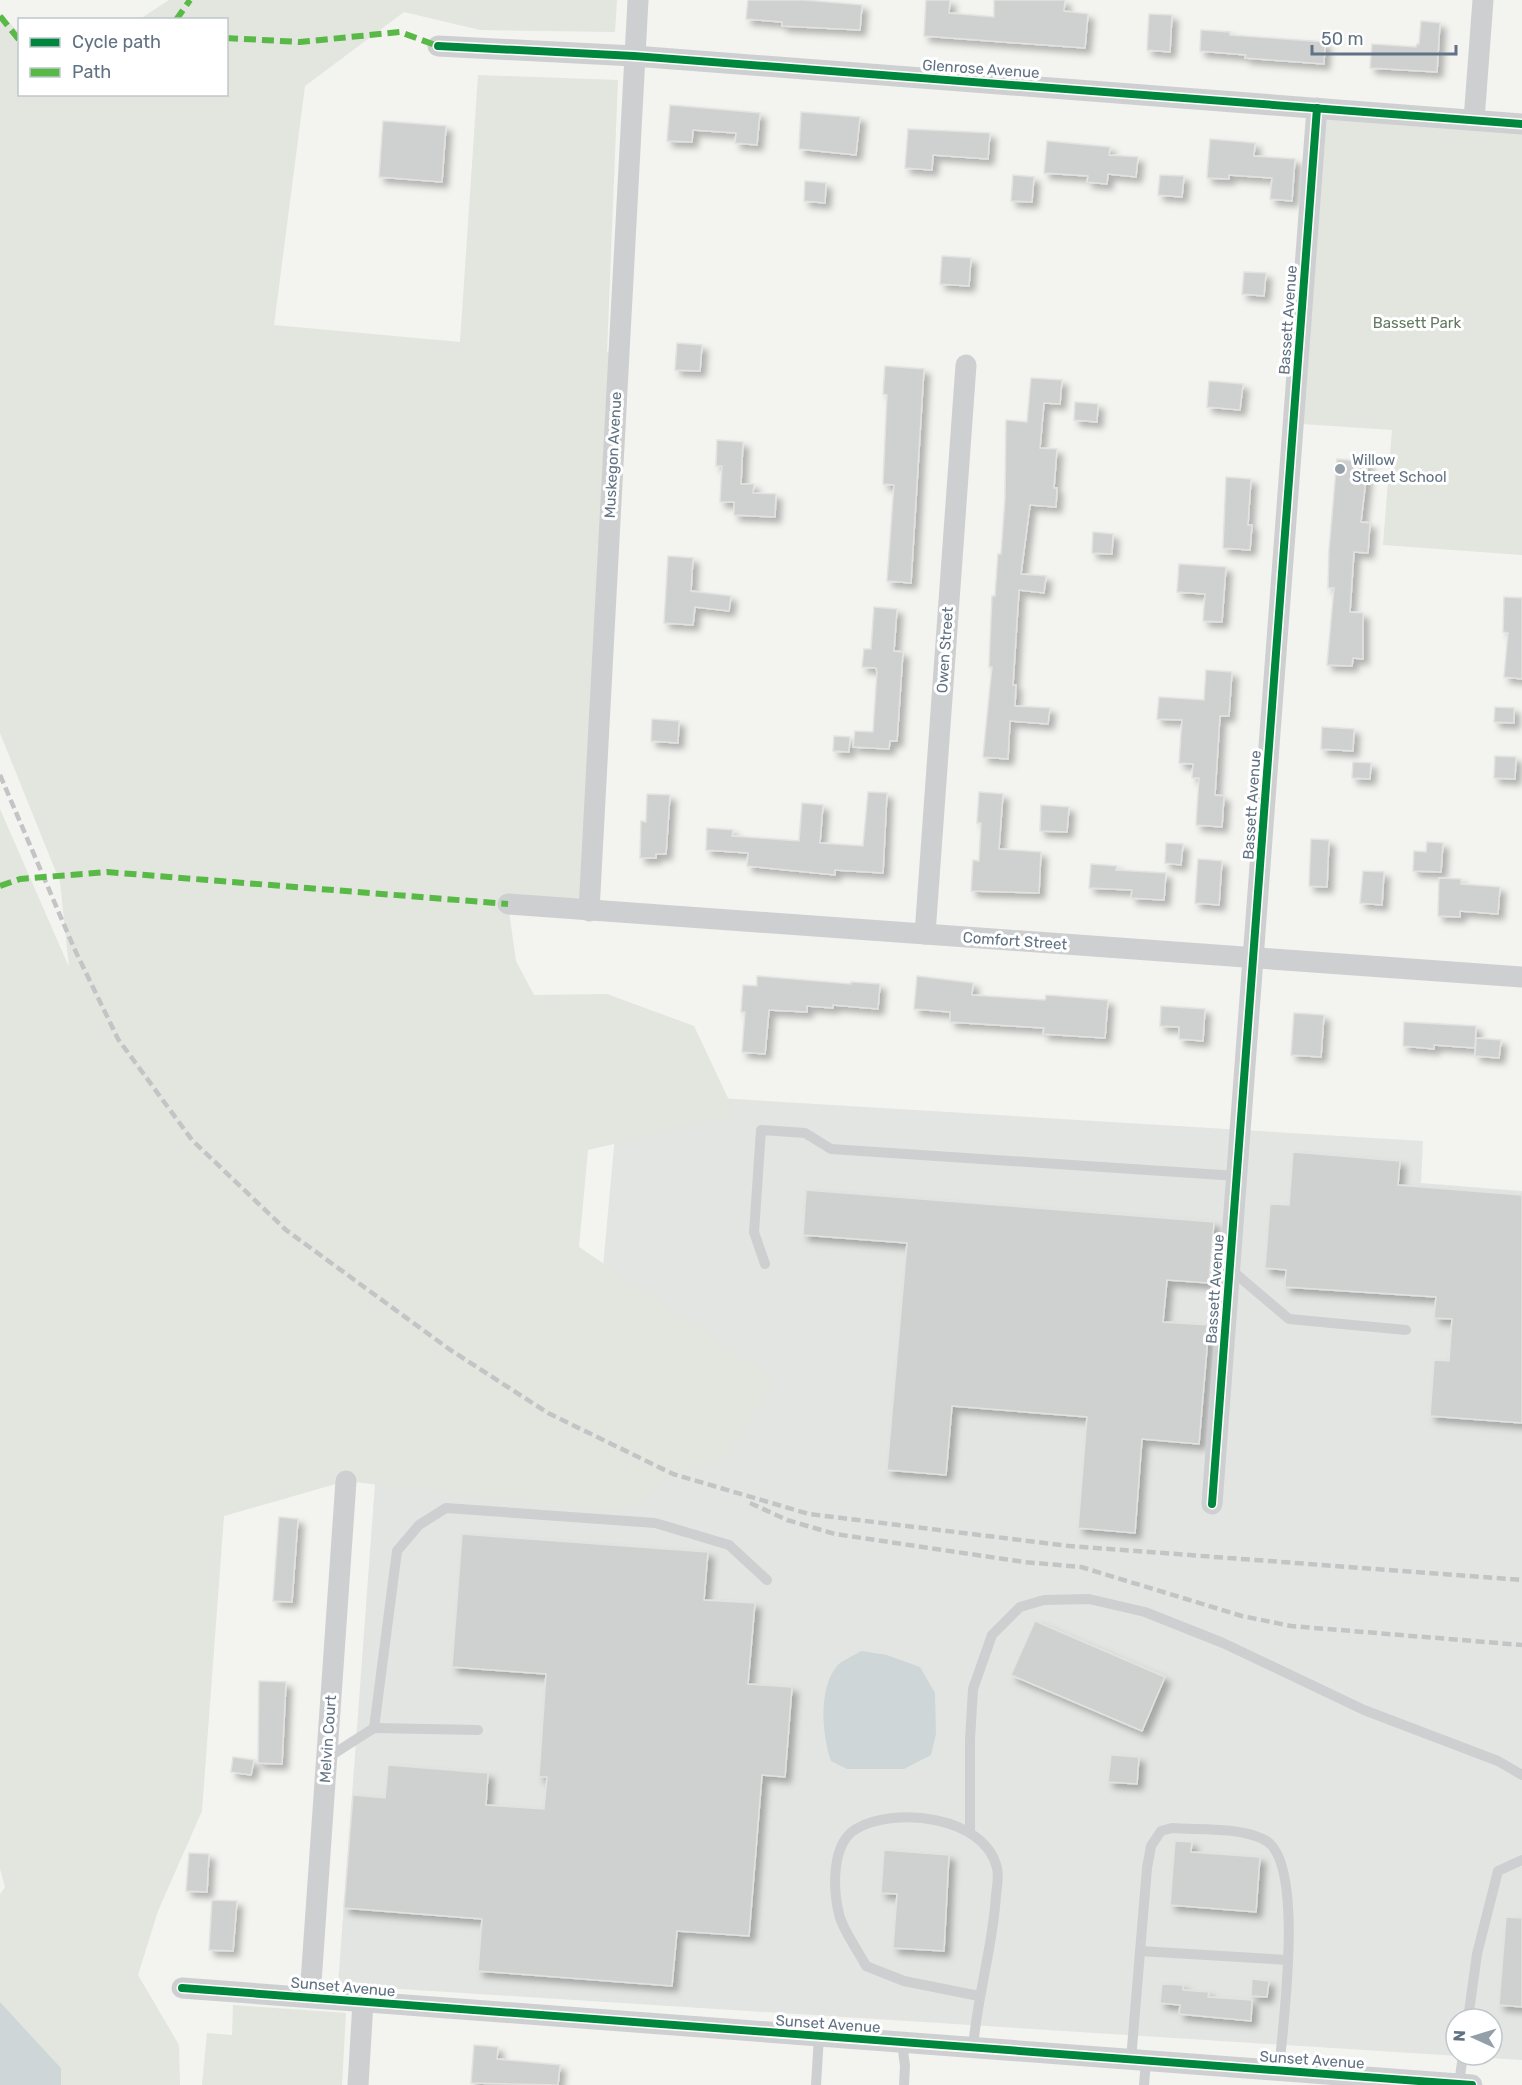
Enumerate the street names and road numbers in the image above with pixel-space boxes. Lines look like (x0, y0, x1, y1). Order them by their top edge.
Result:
street label: Glenrose Avenue (922, 56, 1040, 82)
street label: Bassett Avenue (1275, 265, 1301, 375)
street label: Muskegon Avenue (601, 391, 625, 519)
street label: Owen Street (933, 606, 957, 694)
street label: Bassett Avenue (1239, 750, 1265, 860)
street label: Comfort Street (962, 928, 1068, 954)
street label: Bassett Avenue (1202, 1234, 1228, 1344)
street label: Melvin Court (316, 1694, 340, 1783)
street label: Sunset Avenue (290, 1973, 396, 2001)
street label: Sunset Avenue (775, 2011, 881, 2037)
street label: Sunset Avenue (1259, 2047, 1365, 2073)

